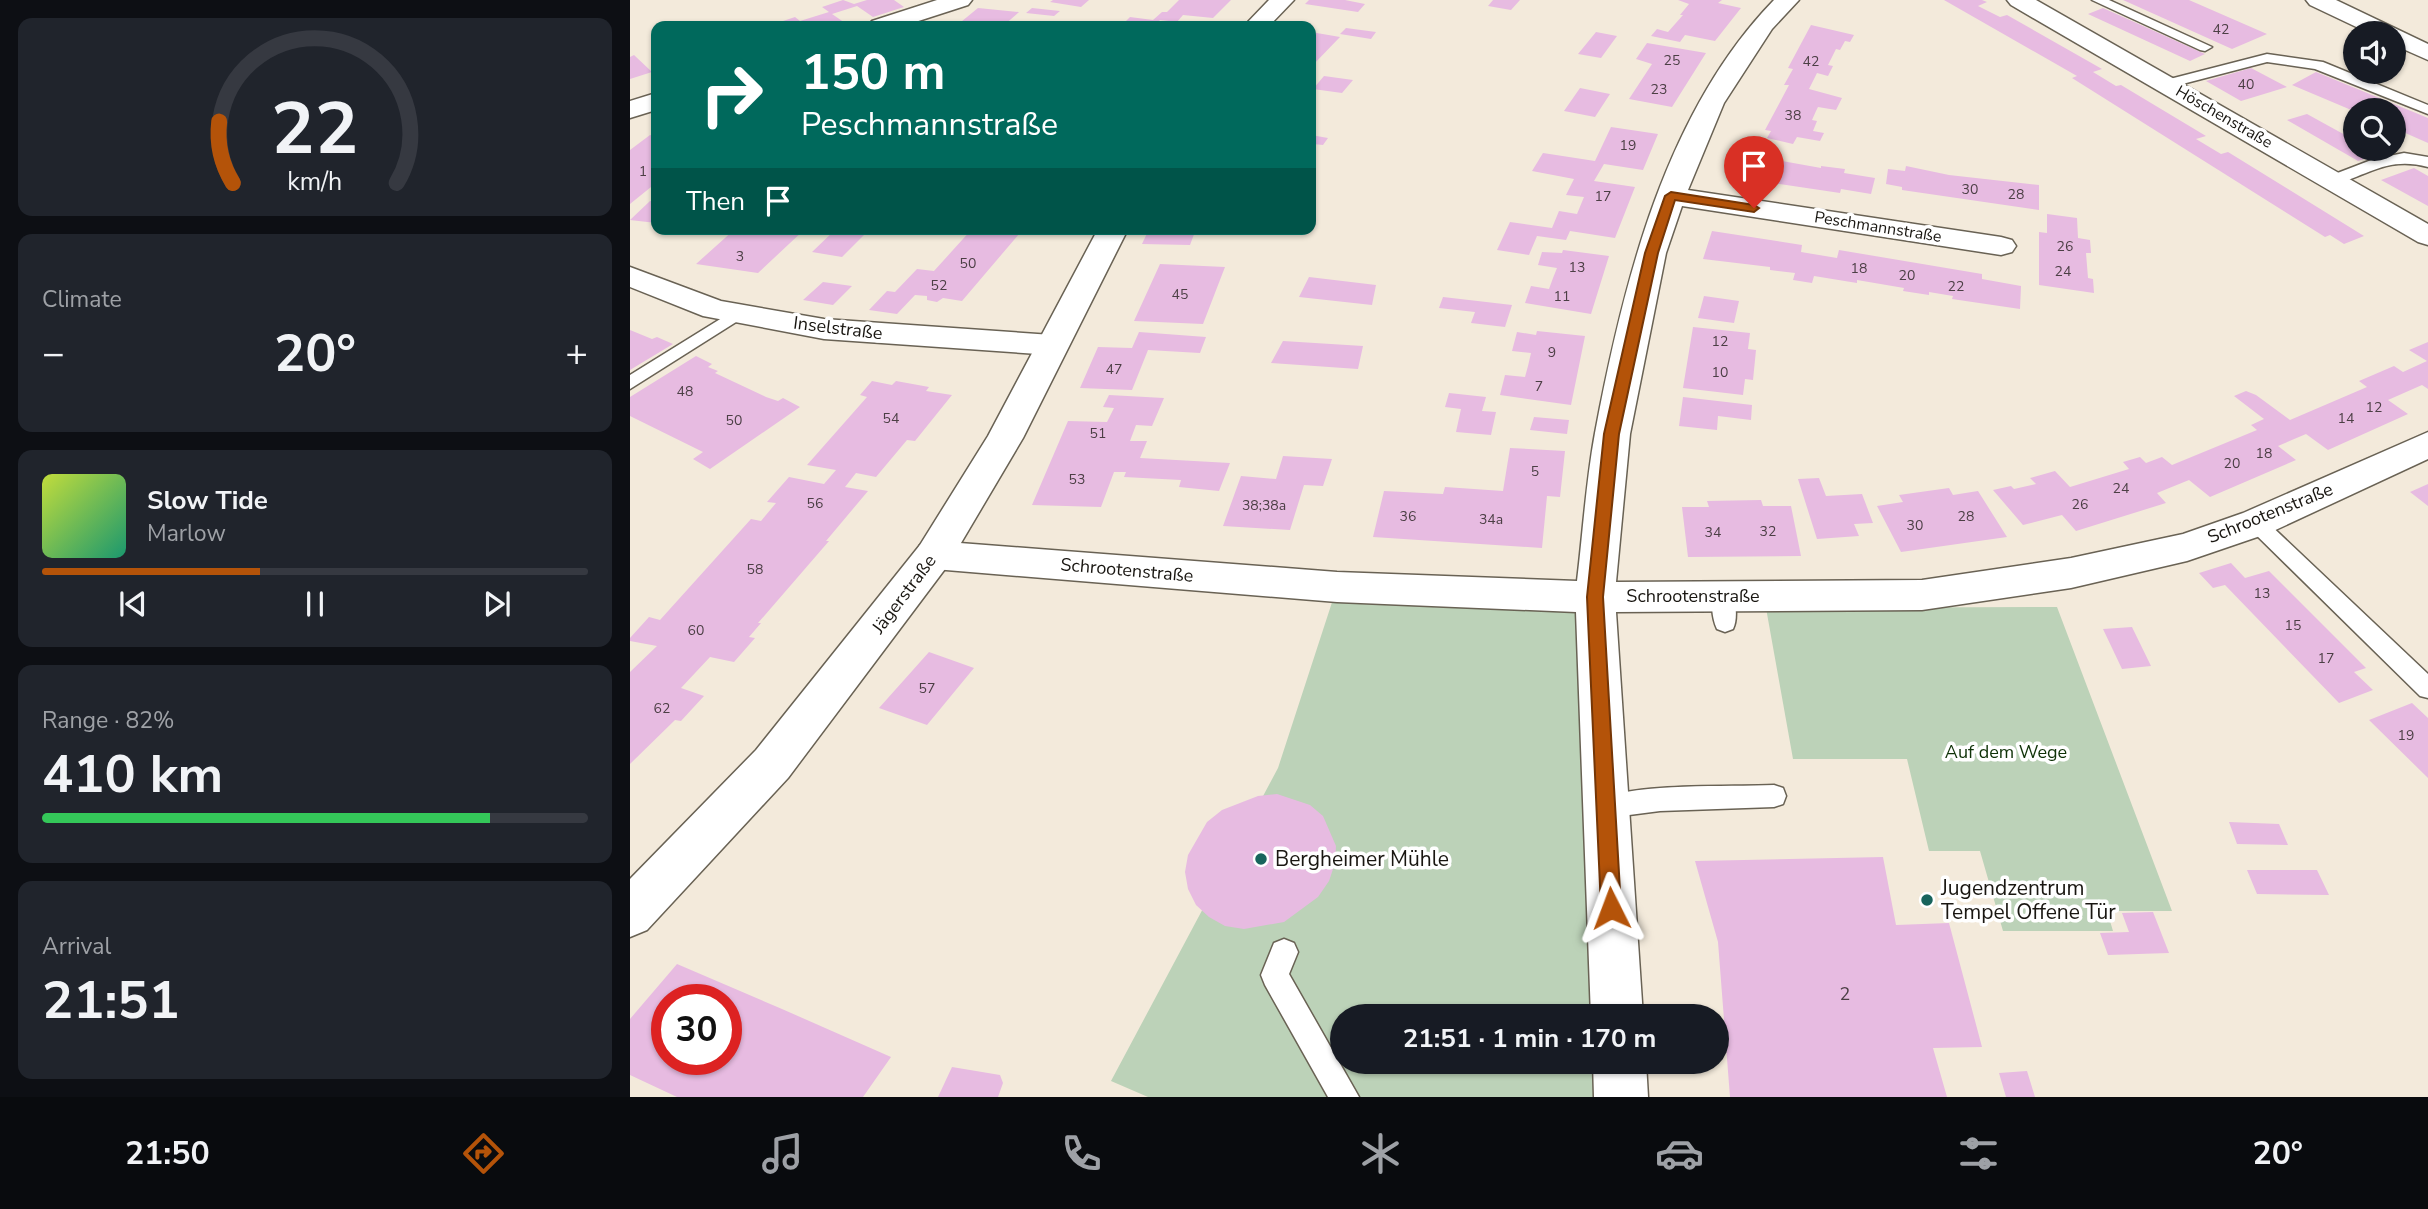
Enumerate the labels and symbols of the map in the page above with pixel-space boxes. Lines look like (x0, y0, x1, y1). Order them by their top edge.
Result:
house number: 42 (2213, 20, 2229, 39)
house number: 25 (1664, 51, 1680, 70)
house number: 42 (1803, 52, 1819, 71)
house number: 40 (2238, 75, 2254, 94)
house number: 23 (1651, 80, 1667, 99)
street label: Höschenstraße (2171, 80, 2277, 154)
house number: 38 (1785, 106, 1801, 125)
house number: 19 (1620, 136, 1636, 155)
pin (1724, 136, 1784, 208)
house number: 1 (639, 162, 647, 181)
house number: 30 (1962, 180, 1978, 199)
house number: 28 (2008, 185, 2024, 204)
house number: 17 (1595, 187, 1611, 206)
street label: Peschmannstraße (1813, 206, 1943, 248)
house number: 26 (2057, 237, 2073, 256)
house number: 3 (736, 247, 744, 266)
house number: 50 (960, 254, 976, 273)
house number: 13 (1569, 258, 1585, 277)
house number: 18 (1851, 259, 1867, 278)
house number: 24 (2055, 262, 2071, 281)
house number: 20 (1899, 266, 1915, 285)
house number: 52 (931, 276, 947, 295)
house number: 22 (1948, 277, 1964, 296)
house number: 45 (1172, 285, 1188, 304)
house number: 11 (1554, 287, 1570, 306)
street label: Inselstraße (792, 311, 884, 345)
house number: 12 (1712, 332, 1728, 351)
house number: 9 (1548, 343, 1556, 362)
house number: 47 (1106, 360, 1122, 379)
house number: 10 (1712, 363, 1728, 382)
house number: 7 (1535, 377, 1543, 396)
house number: 48 (677, 382, 693, 401)
house number: 12 (2366, 398, 2382, 417)
house number: 54 (883, 409, 899, 428)
house number: 14 (2338, 409, 2354, 428)
house number: 50 (726, 411, 742, 430)
house number: 51 (1090, 424, 1106, 443)
house number: 18 (2256, 444, 2272, 463)
house number: 20 (2224, 454, 2240, 473)
house number: 5 (1531, 462, 1539, 481)
house number: 53 (1069, 470, 1085, 489)
street label: Schrootenstraße (2204, 477, 2336, 549)
house number: 24 (2113, 479, 2129, 498)
house number: 56 (807, 494, 823, 513)
house number: 26 (2072, 495, 2088, 514)
house number: 38;38a (1242, 496, 1286, 515)
house number: 36 (1400, 507, 1416, 526)
house number: 28 (1958, 507, 1974, 526)
house number: 34a (1479, 510, 1503, 529)
house number: 30 (1907, 516, 1923, 535)
house number: 32 (1760, 522, 1776, 541)
house number: 34 (1705, 523, 1721, 542)
street label: Jägerstraße (866, 550, 942, 639)
street label: Schrootenstraße (1060, 552, 1194, 588)
house number: 58 (747, 560, 763, 579)
street label: Schrootenstraße (1626, 584, 1760, 608)
house number: 13 (2254, 584, 2270, 603)
house number: 15 (2285, 616, 2301, 635)
house number: 60 (688, 621, 704, 640)
house number: 17 (2318, 649, 2334, 668)
house number: 57 (919, 679, 935, 698)
house number: 62 (654, 699, 670, 718)
house number: 19 (2398, 726, 2414, 745)
park label: Auf dem Wege (1945, 740, 2067, 764)
place label: Bergheimer Mühle (1275, 845, 1449, 873)
marker: Bergheimer Mühle (1253, 851, 1269, 867)
position arrow (1574, 871, 1648, 945)
place label: Jugendzentrum Tempel Offene Tür (1940, 874, 2116, 926)
marker: Jugendzentrum Tempel Offene Tür (1919, 892, 1935, 908)
house number: 2 (1840, 982, 1850, 1006)
speed limit sign: 30 (651, 984, 742, 1075)

